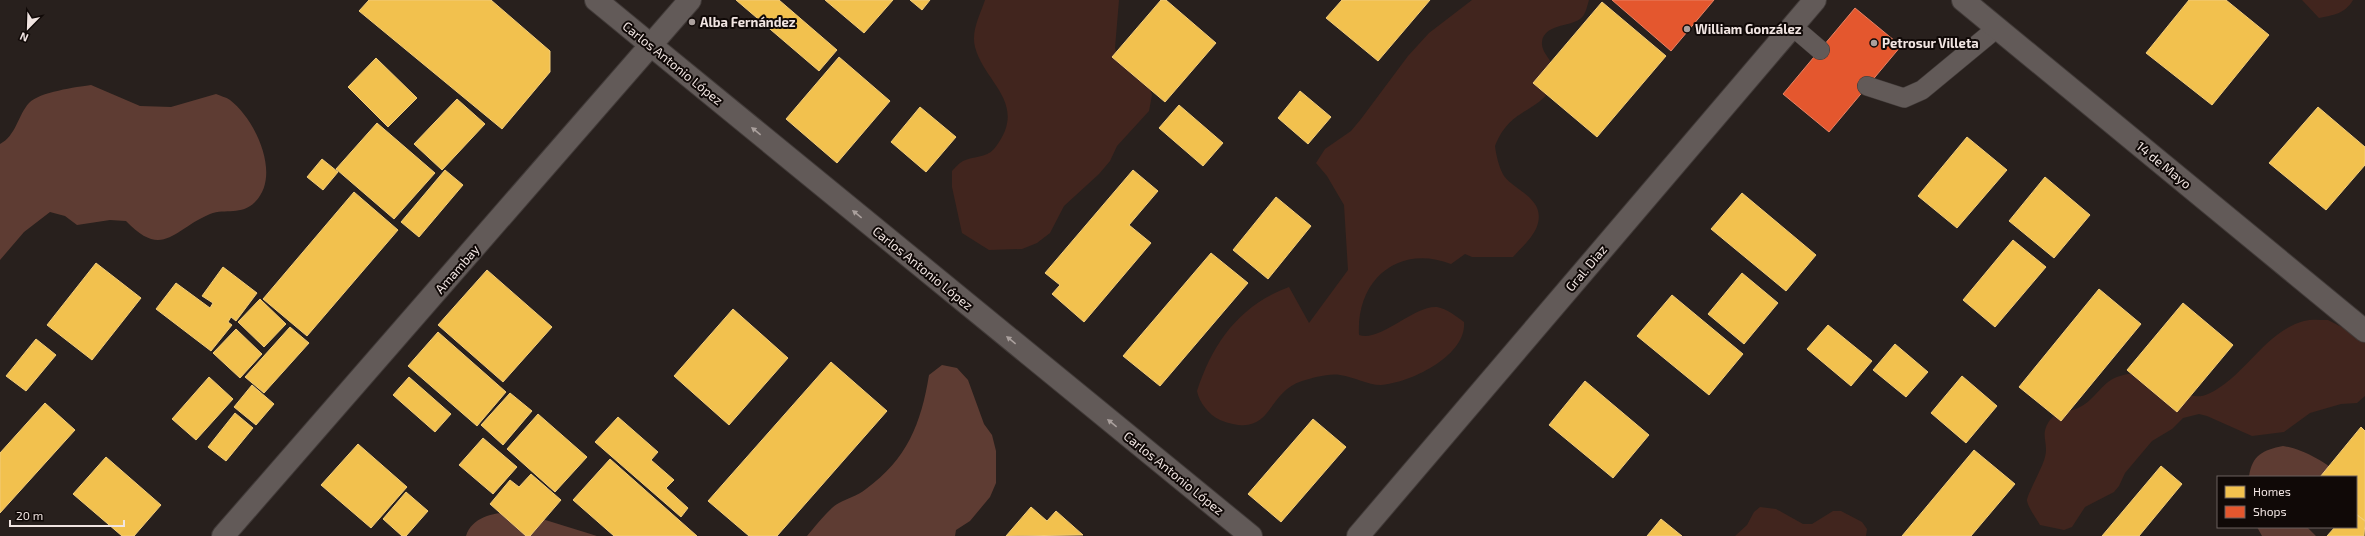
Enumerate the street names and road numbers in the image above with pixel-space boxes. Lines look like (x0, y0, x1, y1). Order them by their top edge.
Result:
street label: Carlos Antonio López (620, 18, 726, 108)
street label: 14 de Mayo (2133, 138, 2195, 192)
street label: Carlos Antonio López (870, 223, 976, 313)
street label: Amambay (431, 241, 483, 297)
street label: Gral. Diaz (1562, 241, 1610, 295)
street label: Carlos Antonio López (1121, 428, 1227, 518)

